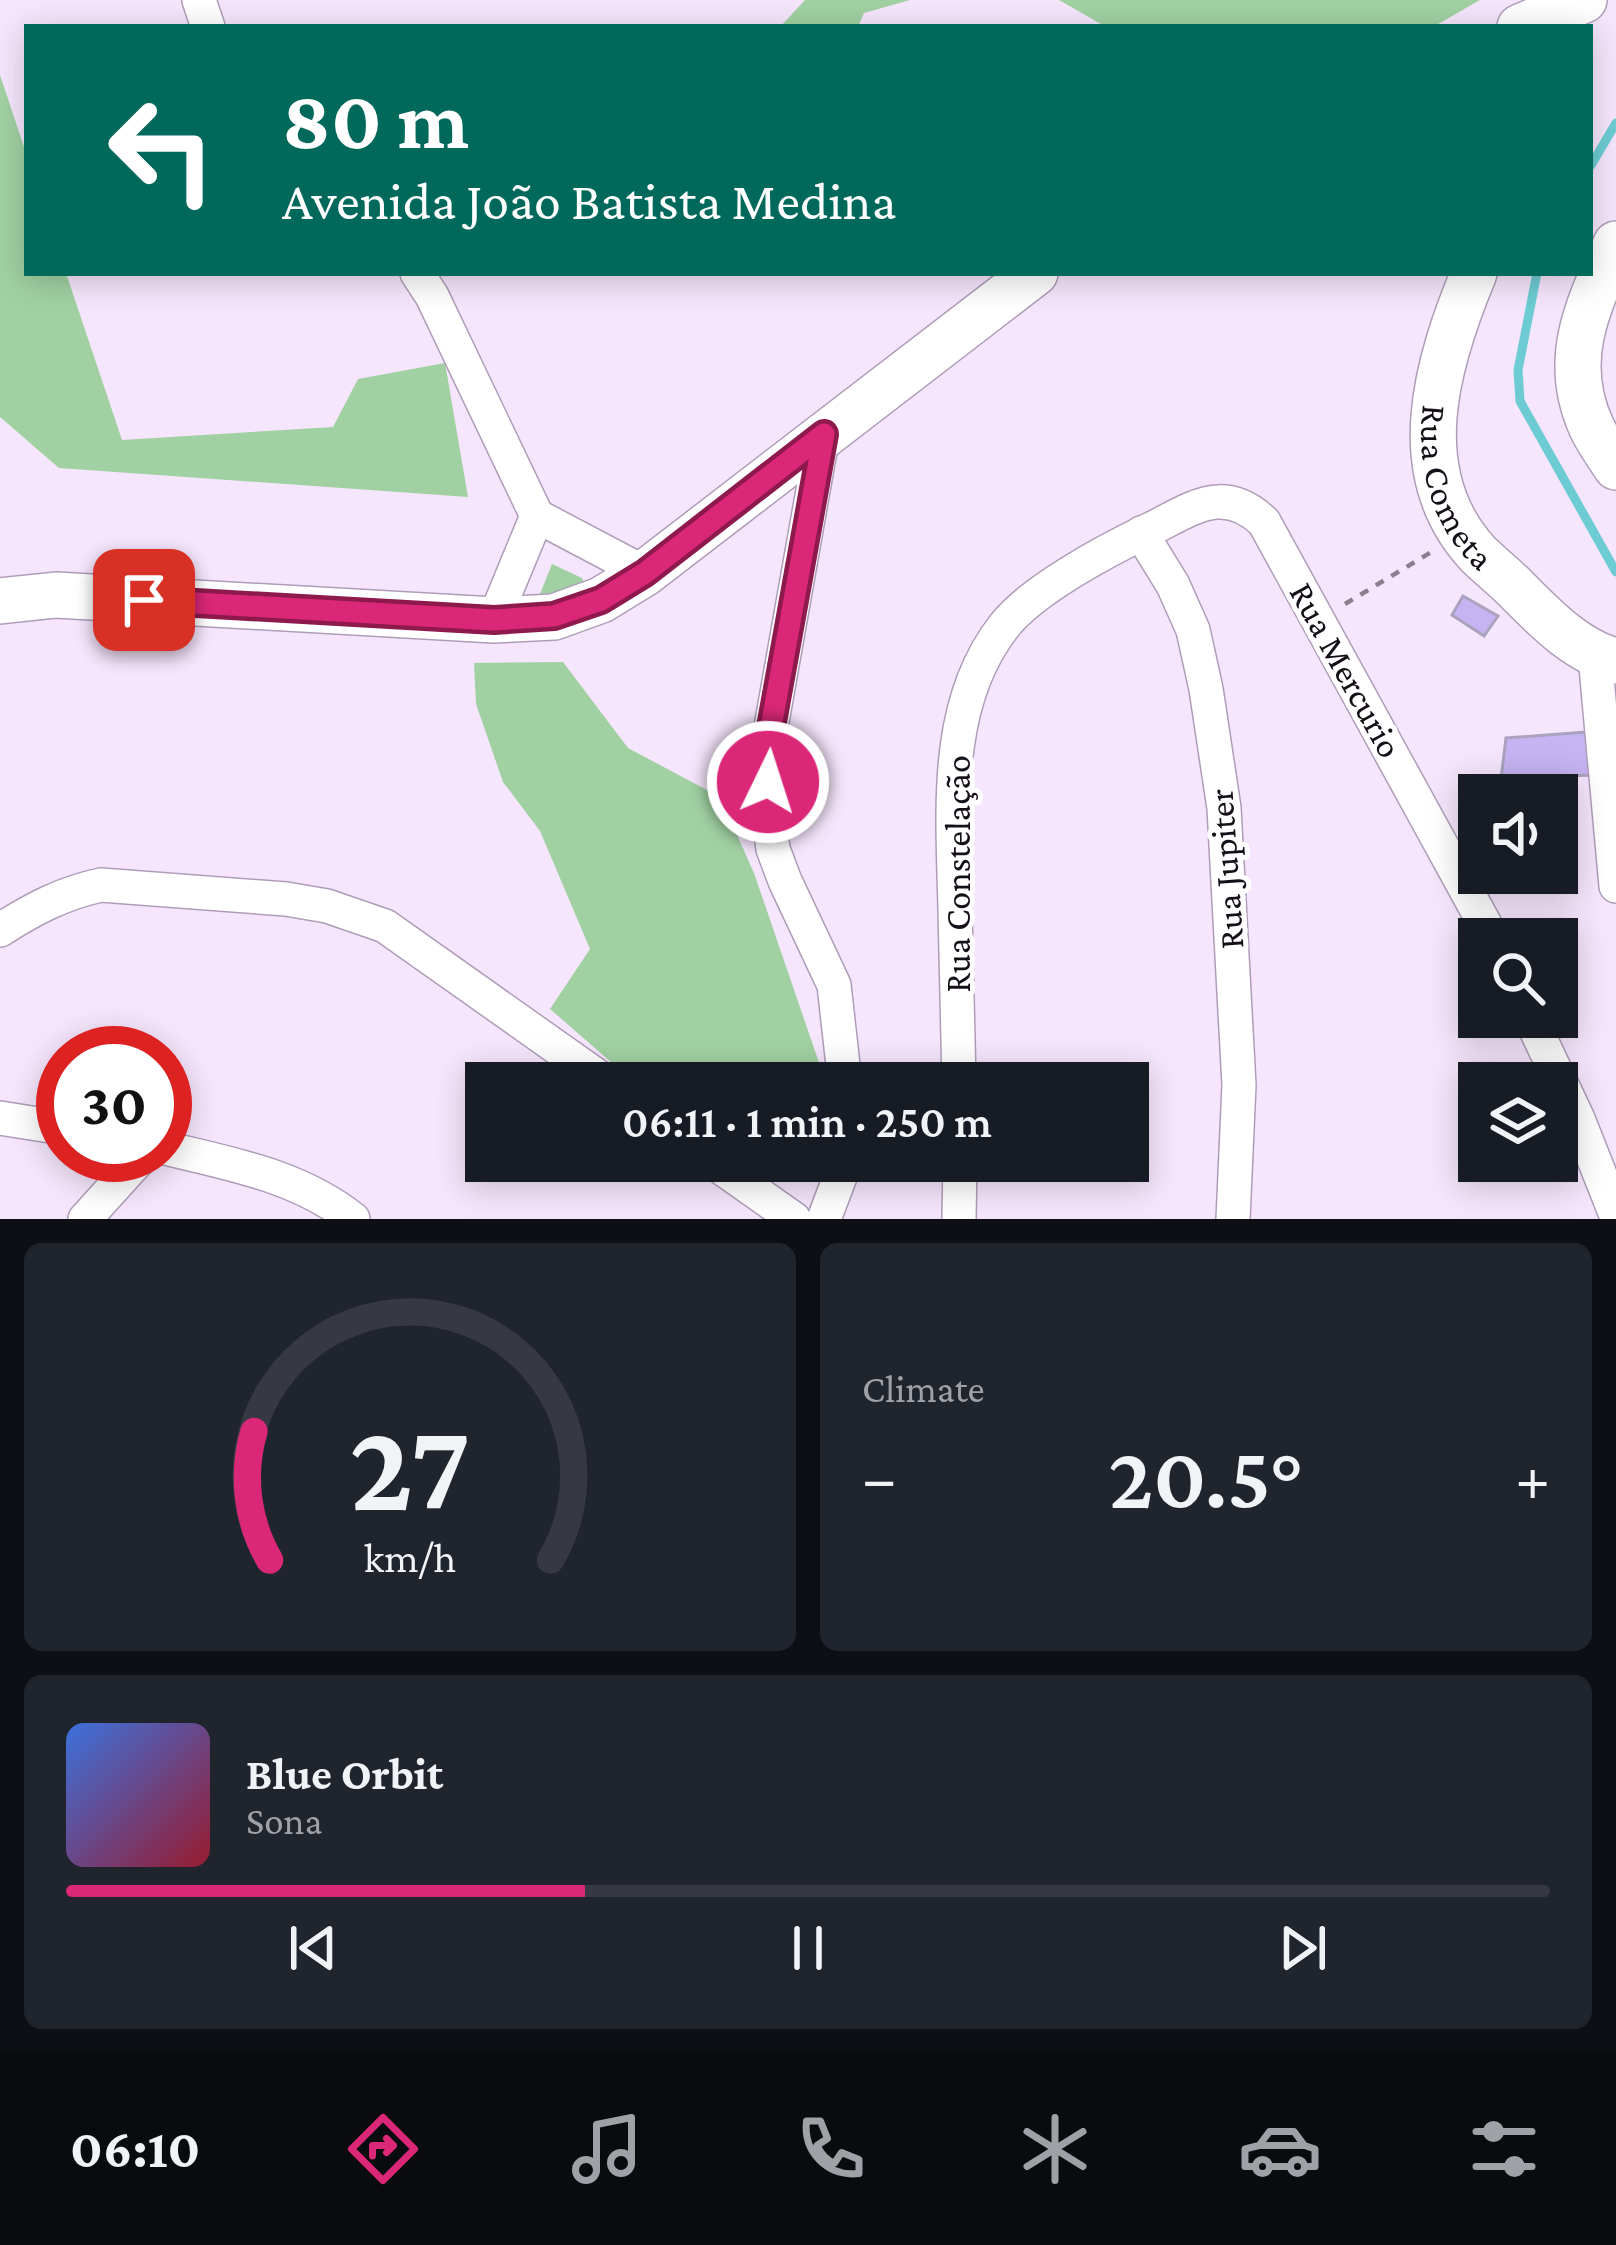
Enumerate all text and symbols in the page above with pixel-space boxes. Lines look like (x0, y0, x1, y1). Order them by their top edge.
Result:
icon: left (84, 72, 240, 228)
text: 80 m (282, 73, 469, 166)
text: Avenida João Batista Medina (282, 171, 897, 231)
street label: Rua Cometa (1413, 403, 1502, 578)
pin (93, 549, 195, 651)
icon: arrive (111, 567, 177, 633)
street label: Rua Mercurio (1282, 576, 1410, 764)
position arrow (705, 719, 831, 845)
street label: Rua Constelação (938, 755, 978, 993)
map controls (1458, 774, 1578, 1182)
button: sound (1458, 774, 1578, 894)
street label: Rua Jupiter (1200, 787, 1252, 950)
button: search (1458, 918, 1578, 1038)
speed limit sign: 30 (36, 1026, 192, 1182)
button: layers (1458, 1062, 1578, 1182)
text: 06:11 · 1 min · 250 m (622, 1097, 992, 1147)
text: Climate (862, 1367, 985, 1410)
text: 27 (349, 1397, 471, 1536)
text: 20.5° (1109, 1427, 1303, 1527)
text: − (862, 1441, 897, 1514)
text: + (1515, 1441, 1550, 1514)
text: km/h (364, 1534, 456, 1581)
text: Blue Orbit (246, 1749, 443, 1799)
text: Sona (246, 1799, 323, 1842)
icon: previous (280, 1915, 346, 1981)
icon: pause (775, 1915, 841, 1981)
icon: next (1270, 1915, 1336, 1981)
icon: directions (341, 2107, 425, 2191)
icon: music (565, 2107, 649, 2191)
icon: phone (789, 2107, 873, 2191)
icon: climate (1013, 2107, 1097, 2191)
icon: car (1238, 2107, 1322, 2191)
icon: filters (1462, 2107, 1546, 2191)
text: 06:10 (70, 2119, 200, 2179)

